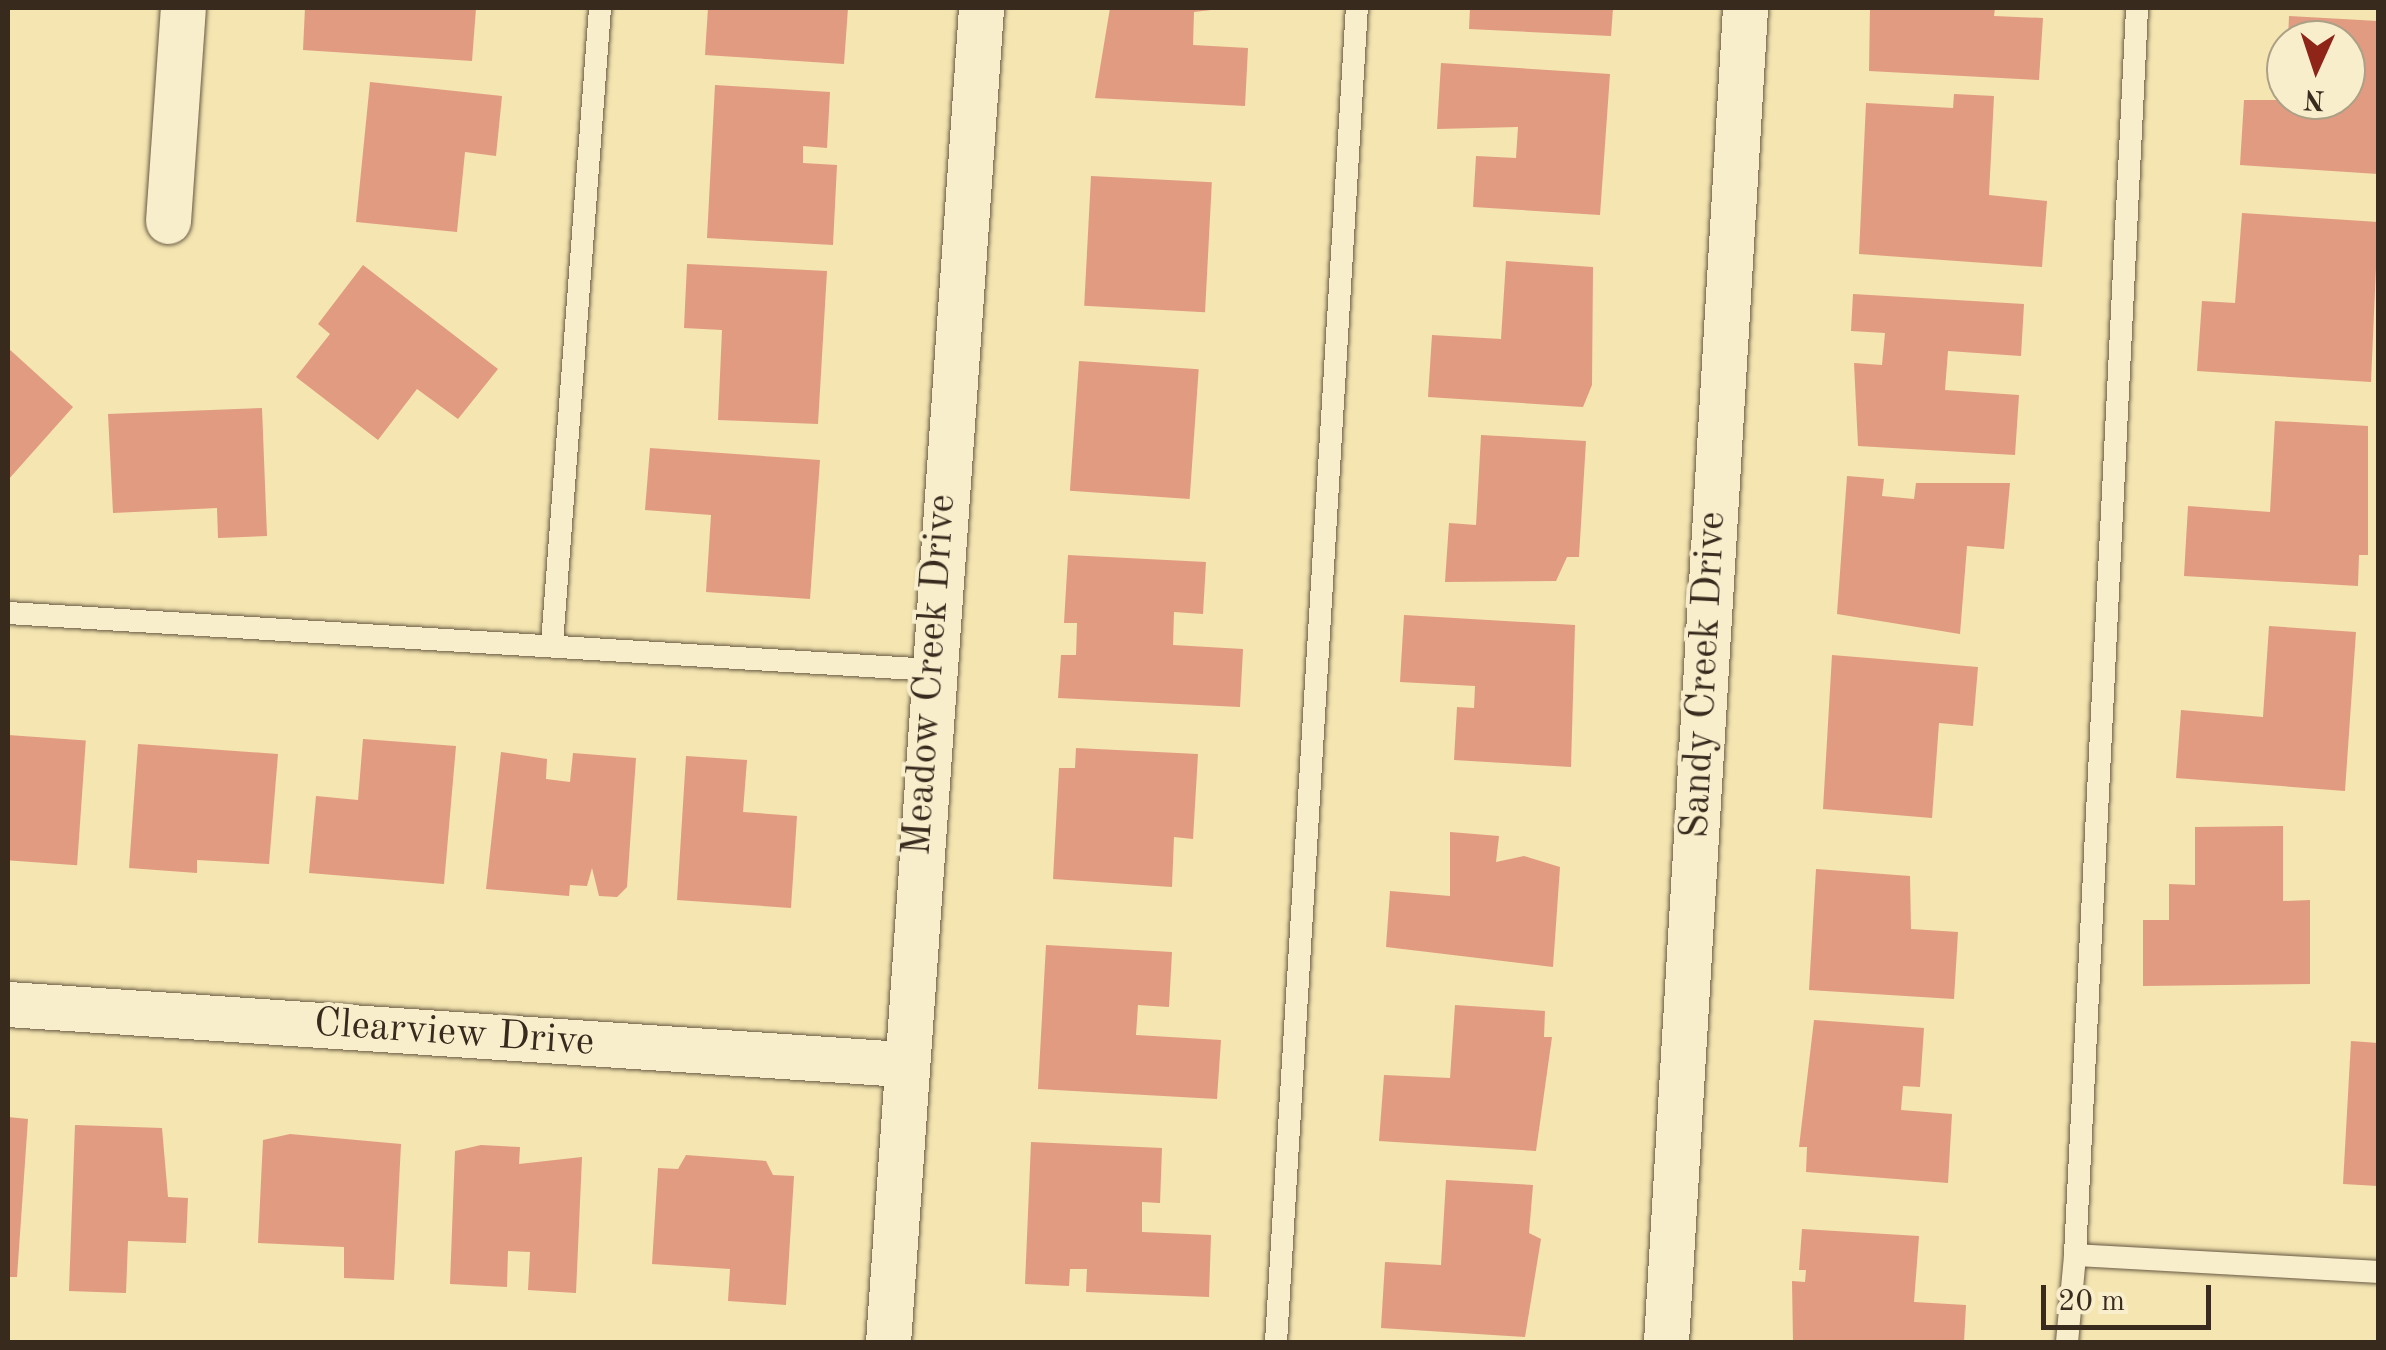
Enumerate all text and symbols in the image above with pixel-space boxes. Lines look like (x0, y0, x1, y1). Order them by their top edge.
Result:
north arrow (2266, 20, 2366, 120)
text: N (2303, 83, 2326, 113)
street label: Meadow Creek Drive (894, 493, 968, 857)
street label: Sandy Creek Drive (1672, 510, 1738, 840)
street label: Clearview Drive (312, 1000, 596, 1068)
scale bar (2046, 1265, 2216, 1327)
text: 20 m (2058, 1287, 2125, 1317)

